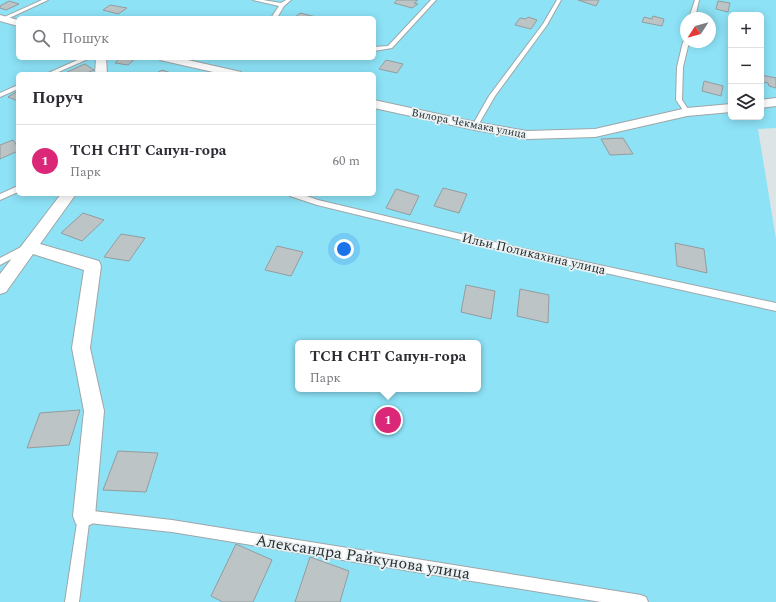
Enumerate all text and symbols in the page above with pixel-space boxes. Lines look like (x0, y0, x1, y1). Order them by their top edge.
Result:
north arrow (680, 12, 716, 48)
map controls (728, 12, 764, 120)
button: + (728, 12, 764, 48)
search box (16, 16, 376, 60)
icon: search (30, 27, 52, 49)
text: Пошук (62, 27, 109, 50)
button: − (728, 48, 764, 84)
button: layers (728, 84, 764, 120)
text: Поруч (32, 85, 83, 111)
street label: Вилора Чекмака улица (410, 104, 528, 143)
text: ТСН СНТ Сапун-гора (70, 139, 227, 162)
text: 1 (41, 151, 49, 171)
text: 60 m (333, 151, 360, 171)
text: Парк (70, 162, 101, 182)
street label: Ильи Поликахина улица (460, 228, 608, 280)
your location (334, 239, 354, 259)
popup (295, 340, 481, 392)
text: ТСН СНТ Сапун-гора (310, 345, 466, 368)
text: Парк (310, 368, 341, 388)
pin: 1 (375, 405, 401, 435)
street label: Александра Райкунова улица (254, 528, 472, 586)

